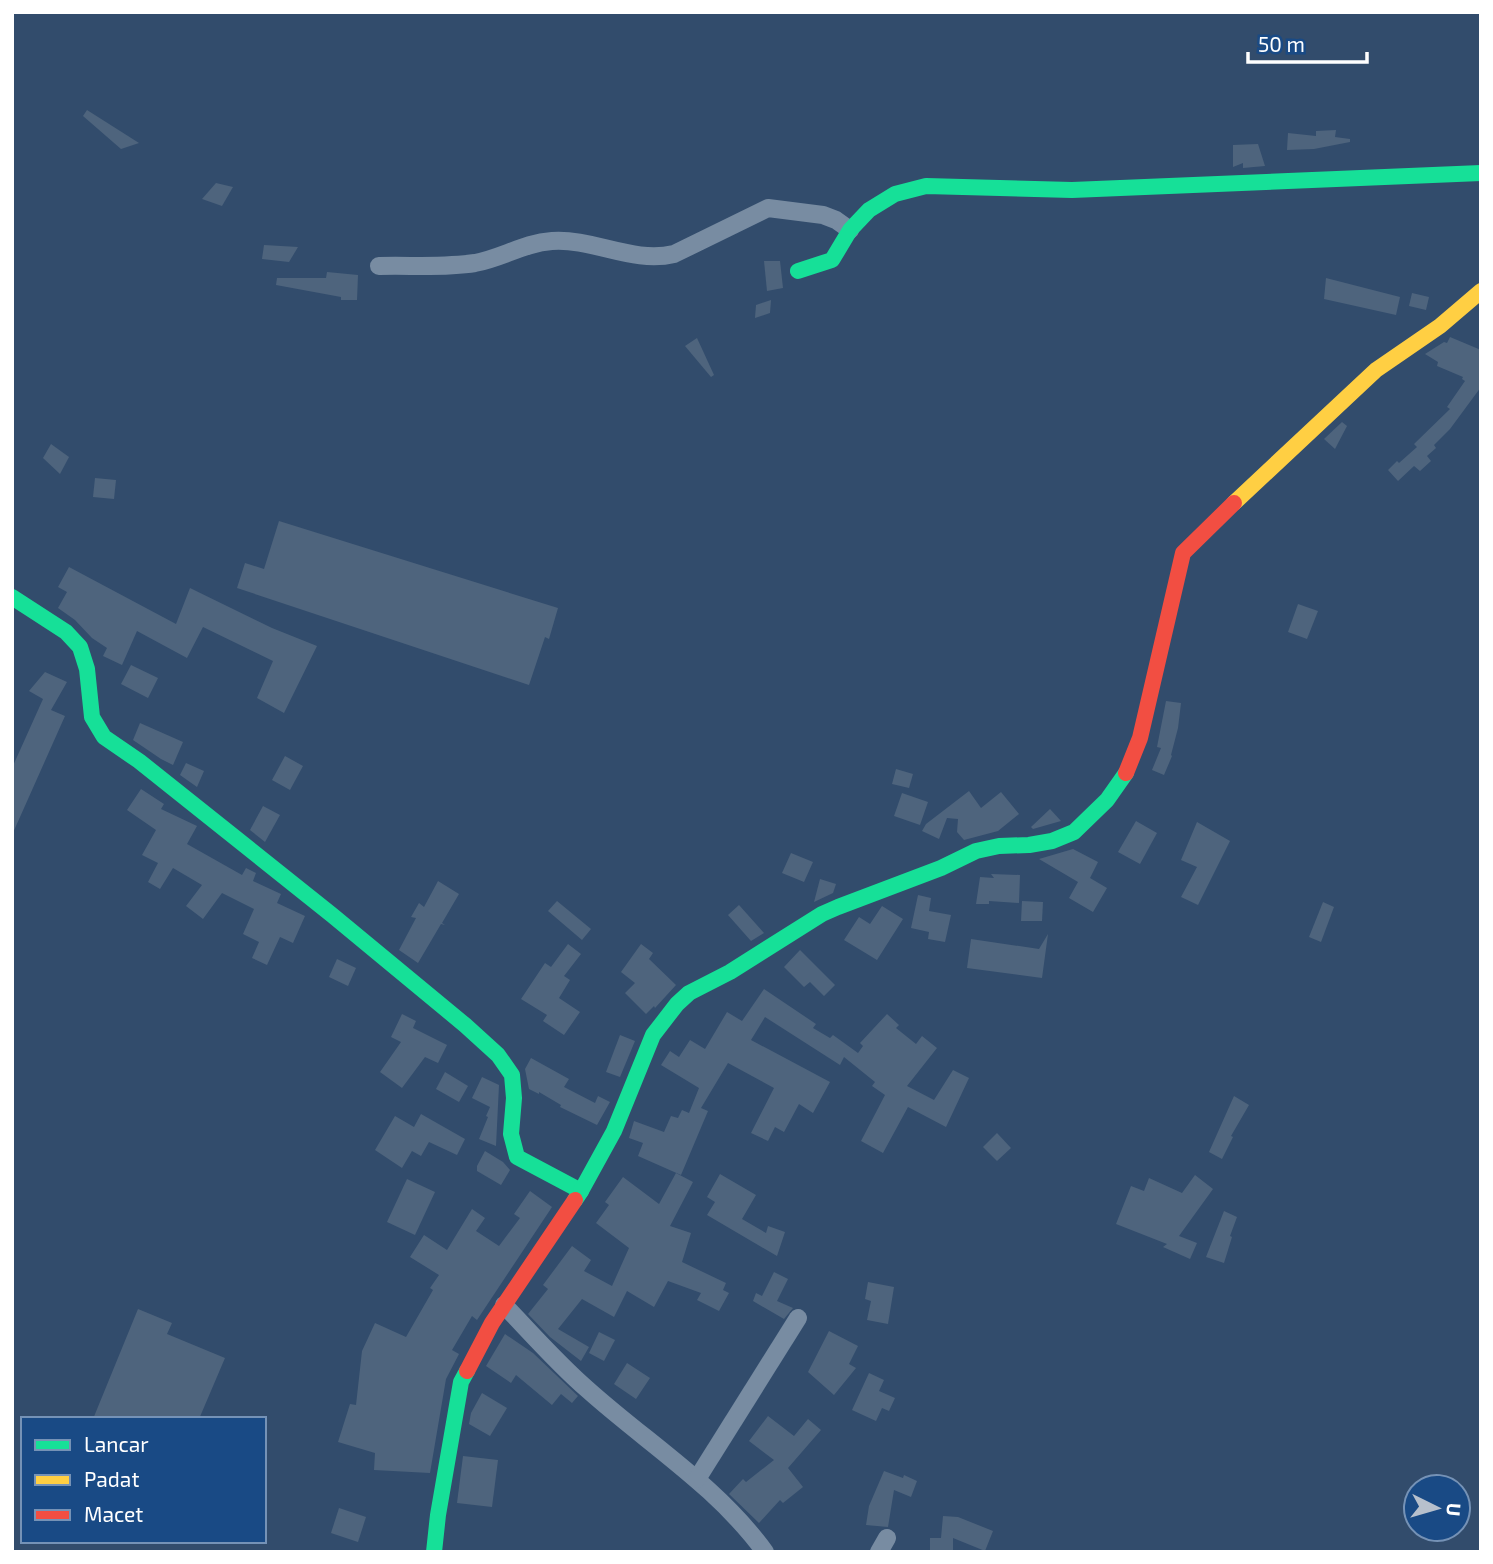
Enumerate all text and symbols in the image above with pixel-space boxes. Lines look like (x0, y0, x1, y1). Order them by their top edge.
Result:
scale bar (1248, 21, 1367, 65)
text: 50 m (1258, 31, 1305, 56)
legend (21, 1417, 266, 1543)
text: Lancar (84, 1431, 149, 1456)
text: Padat (84, 1466, 139, 1491)
north arrow (1402, 1473, 1472, 1543)
text: Macet (84, 1501, 143, 1526)
text: U (1442, 1502, 1466, 1517)

